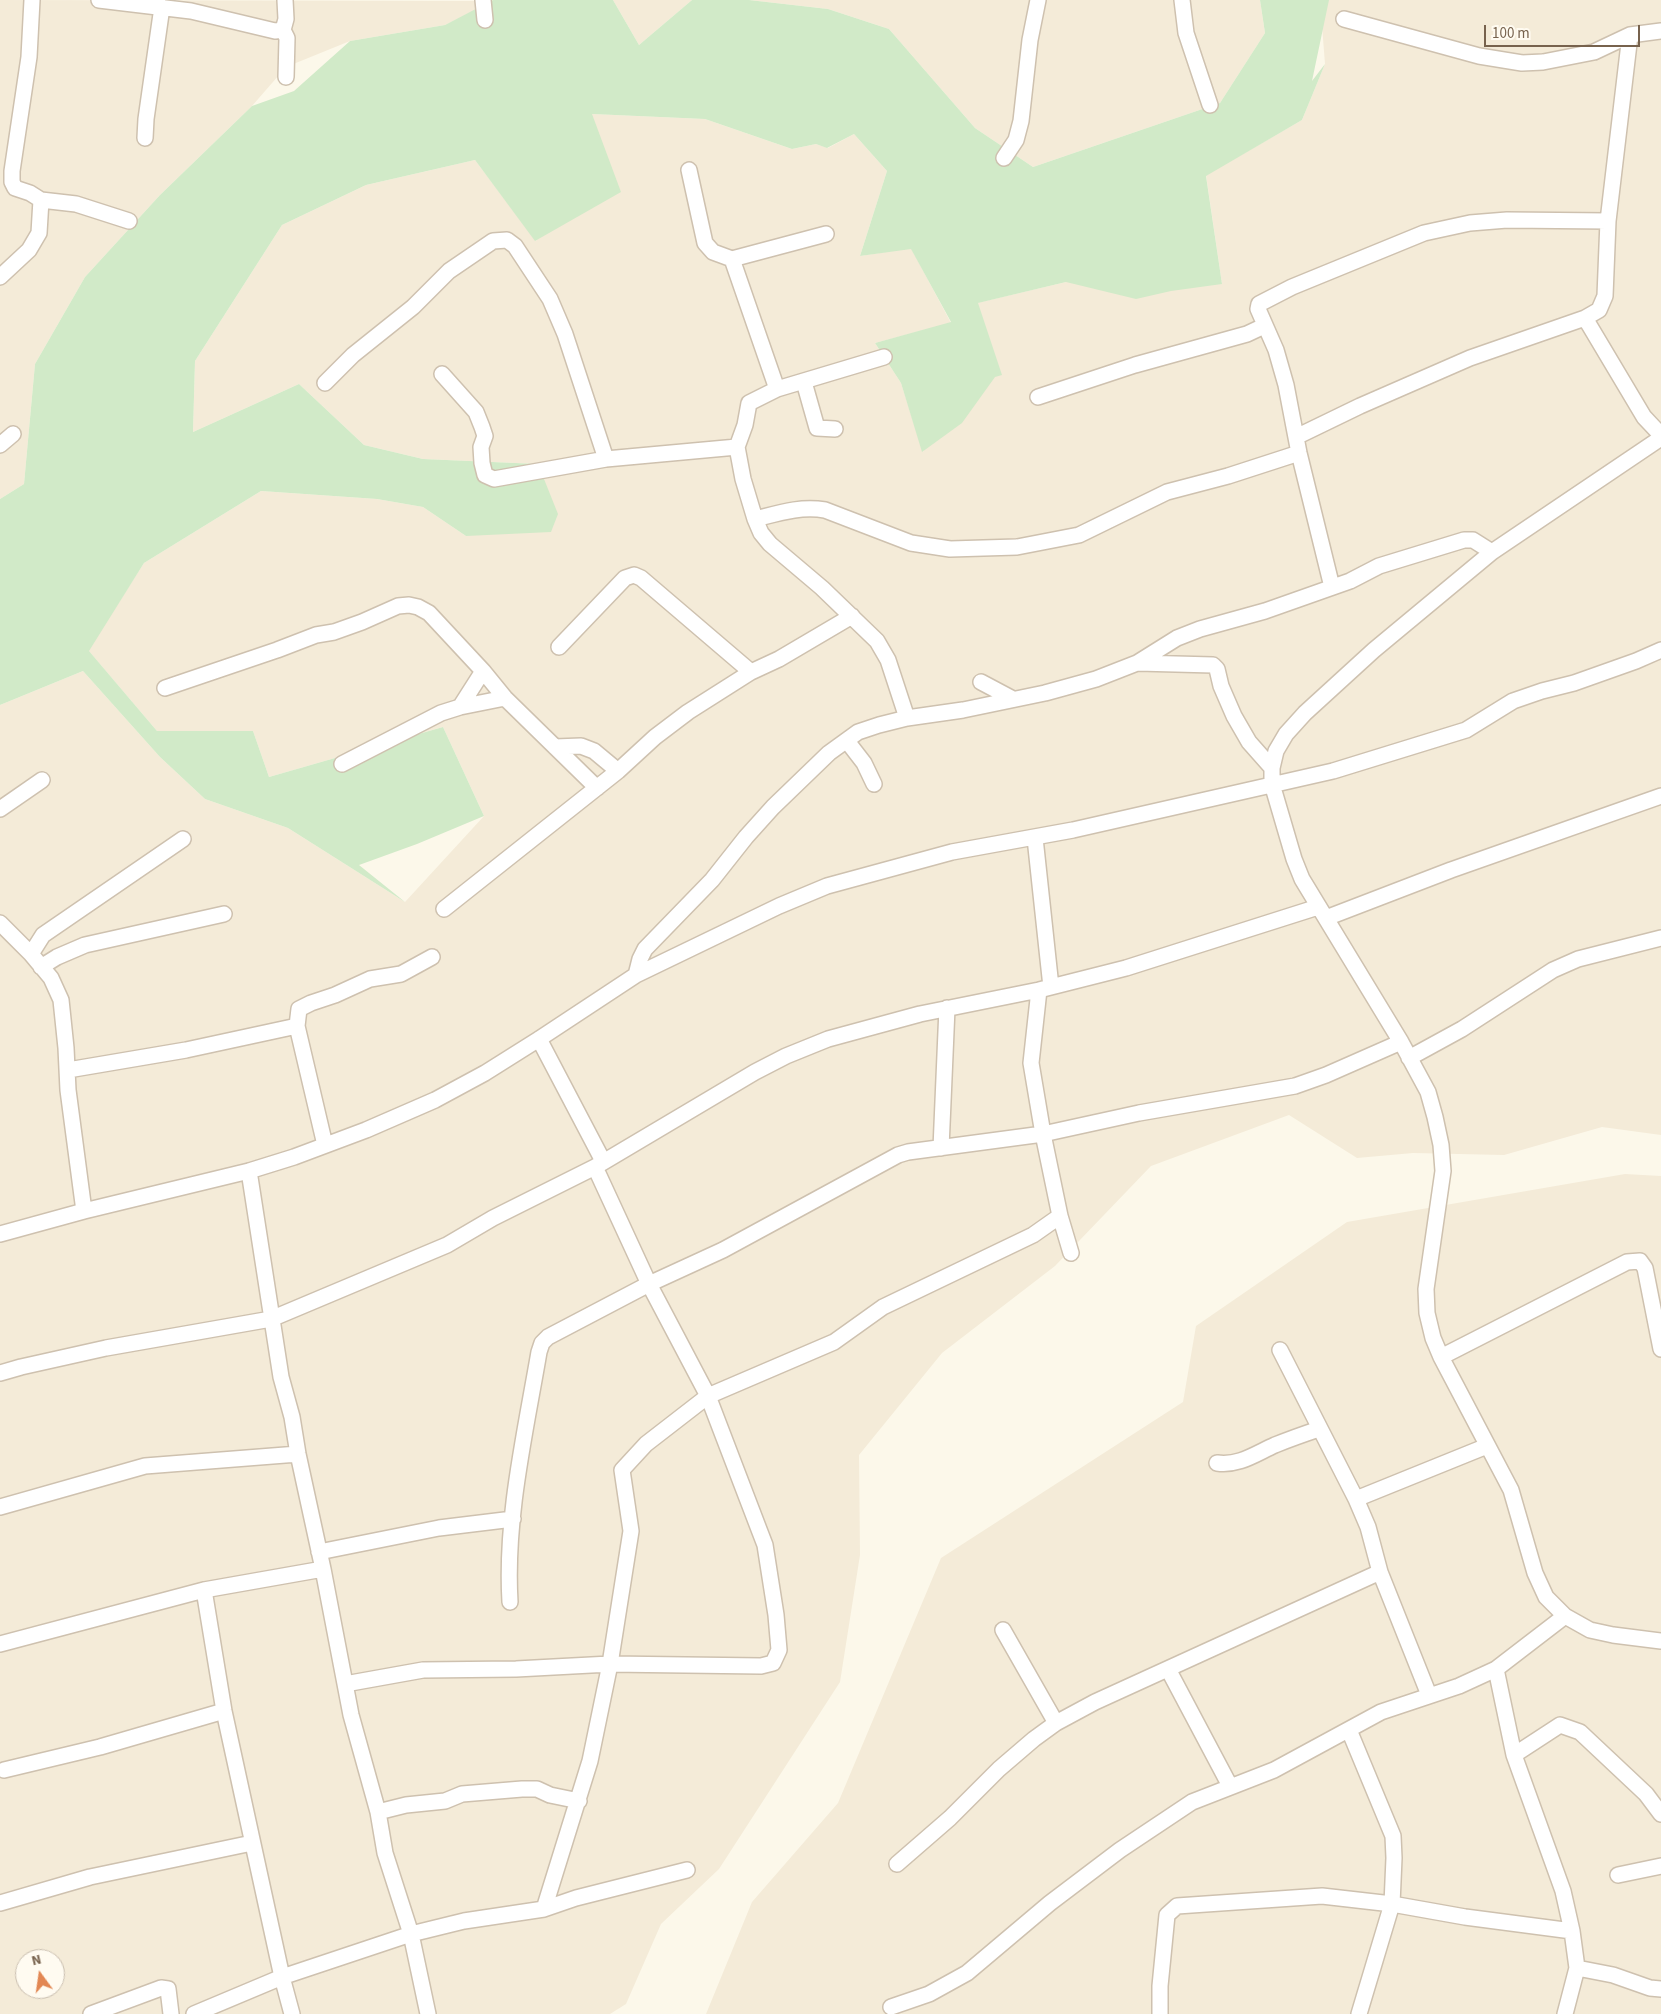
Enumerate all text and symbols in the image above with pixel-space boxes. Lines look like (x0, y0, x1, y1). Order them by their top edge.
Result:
scale bar (1486, 15, 1642, 47)
text: 100 m (1492, 23, 1530, 44)
north arrow (15, 1949, 65, 1999)
text: N (30, 1950, 44, 1971)

